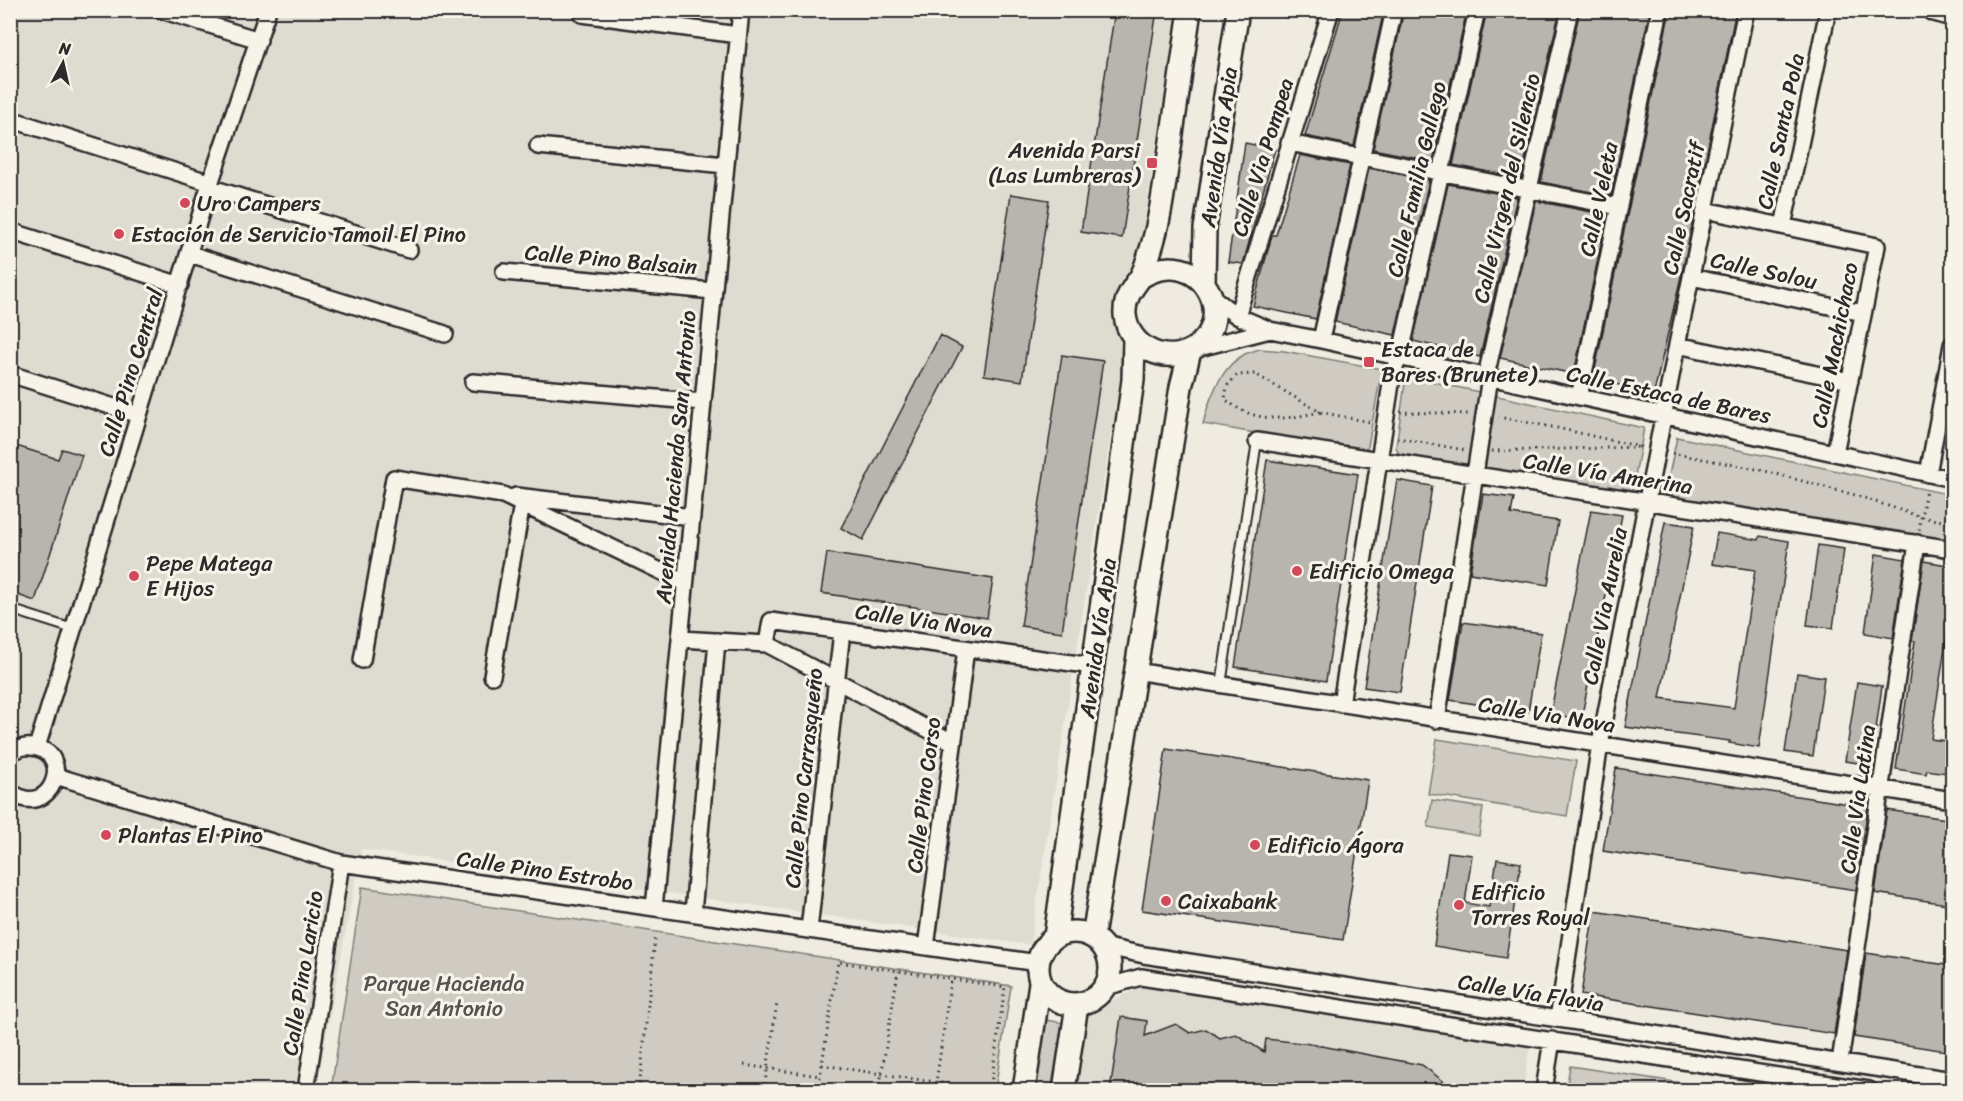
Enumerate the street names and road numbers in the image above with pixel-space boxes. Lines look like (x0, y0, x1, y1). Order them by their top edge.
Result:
street label: Calle Santa Pola (1745, 49, 1816, 213)
street label: Avenida Vía Apia (1188, 64, 1249, 231)
street label: Calle Virgen del Silencio (1461, 69, 1552, 307)
street label: Calle Via Pompea (1220, 73, 1305, 241)
street label: Calle Familia Gallego (1375, 77, 1458, 281)
street label: Calle Sacratif (1650, 135, 1717, 278)
street label: Calle Veleta (1567, 137, 1630, 260)
street label: Calle Pino Balsain (523, 233, 699, 286)
street label: Calle Solou (1707, 240, 1821, 301)
street label: Calle Machichaco (1799, 259, 1870, 431)
street label: Calle Pino Central (86, 282, 175, 461)
street label: Avenida Hacienda San Antonio (643, 309, 708, 606)
street label: Calle Estaca de Bares (1563, 354, 1776, 435)
street label: Calle Vía Amerina (1520, 441, 1695, 506)
street label: Calle Via Aurelia (1570, 523, 1639, 688)
street label: Avenida Vía Apia (1067, 555, 1128, 722)
street label: Calle Via Nova (853, 592, 995, 649)
street label: Calle Pino Carrasqueño (773, 666, 834, 890)
street label: Calle Via Nova (1476, 684, 1618, 745)
street label: Calle Pino Corso (895, 715, 952, 875)
street label: Calle Via Latina (1828, 722, 1887, 876)
street label: Calle Pino Estrobo (454, 839, 636, 902)
street label: Calle Pino Laricio (270, 888, 335, 1058)
street label: Calle Vía Flavia (1455, 962, 1607, 1023)

